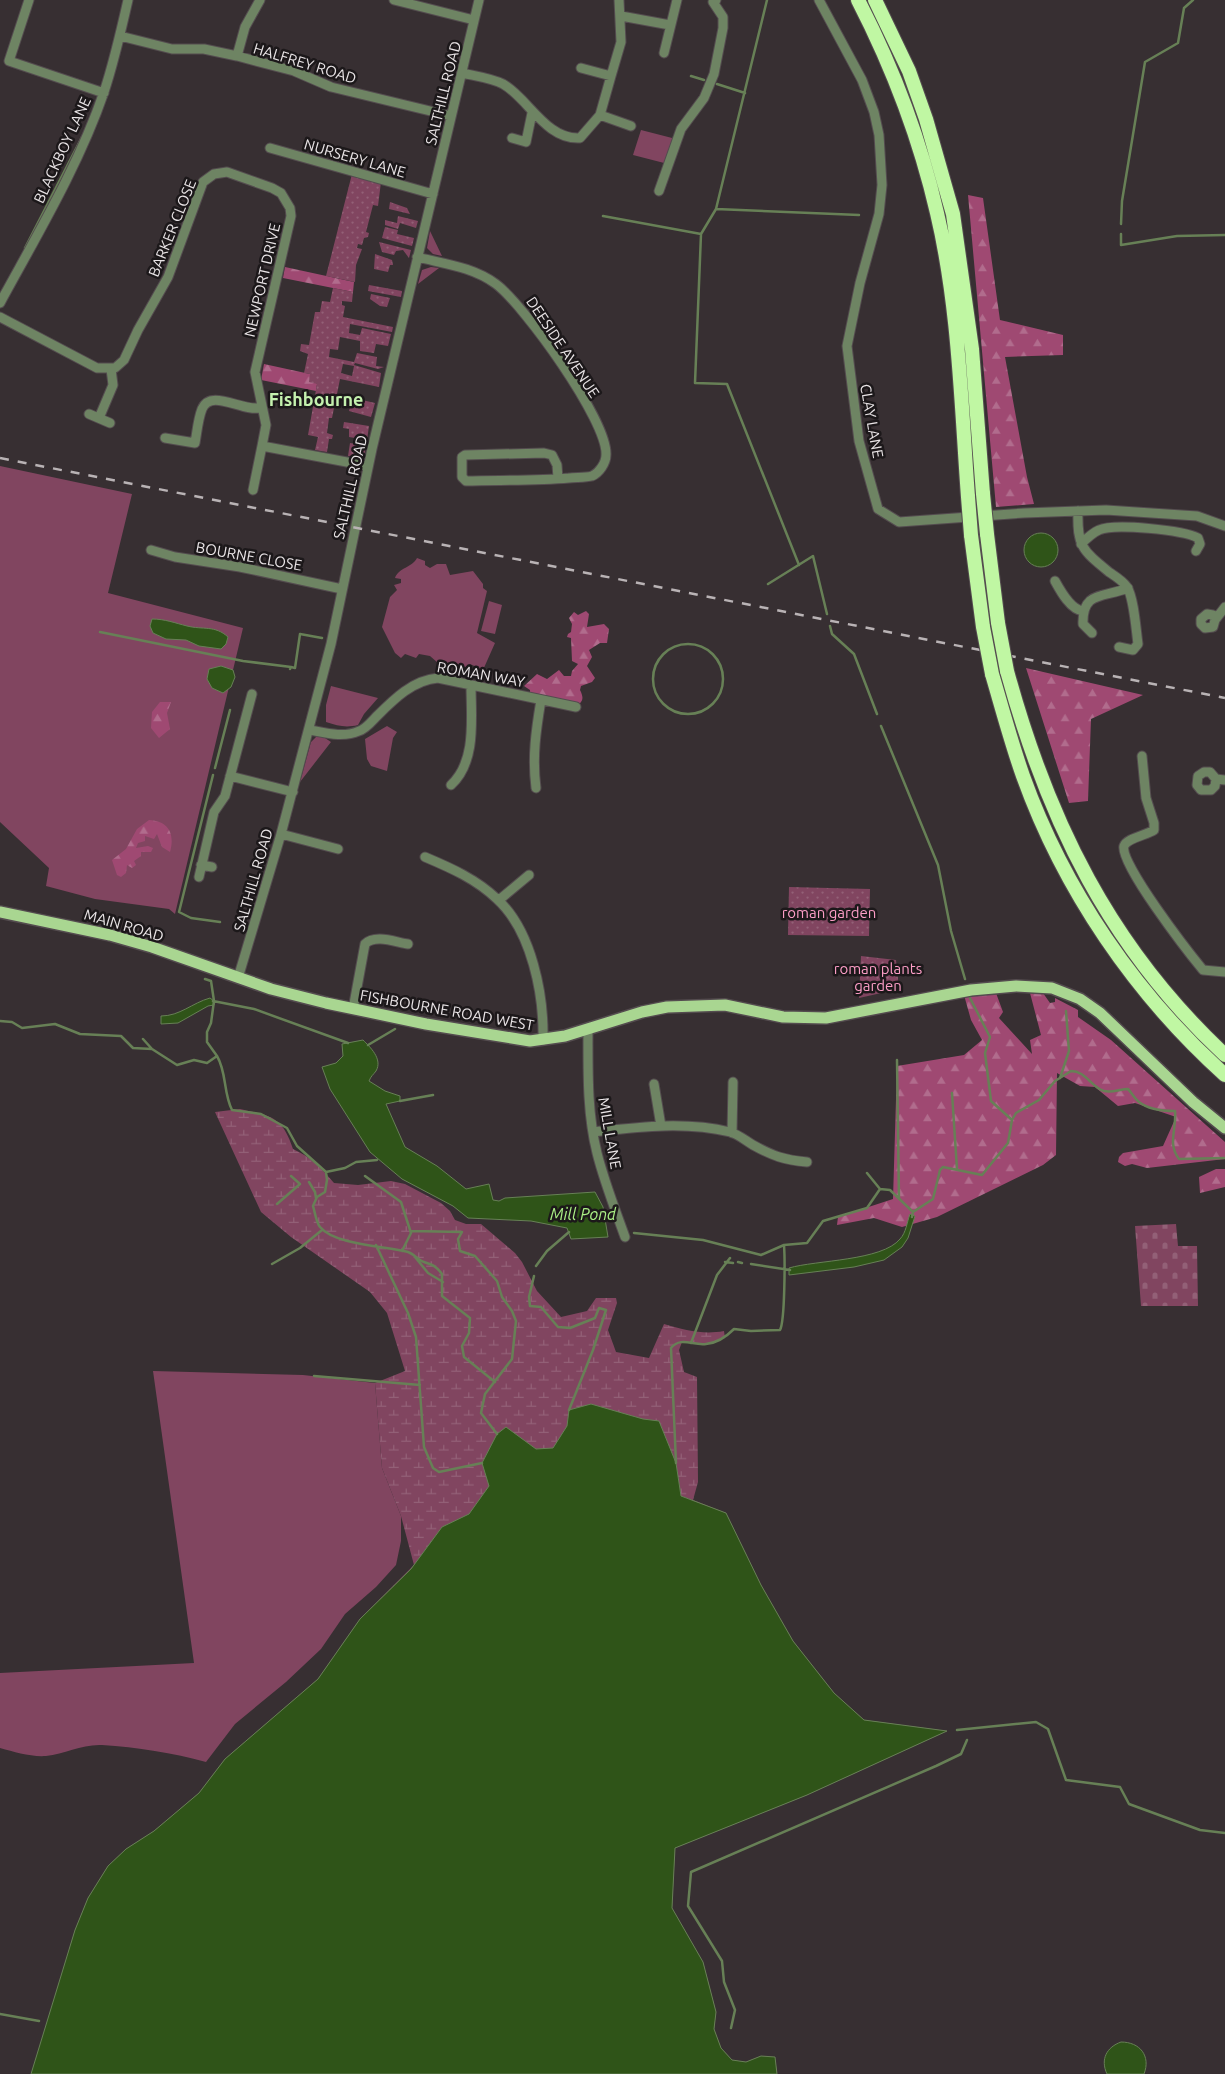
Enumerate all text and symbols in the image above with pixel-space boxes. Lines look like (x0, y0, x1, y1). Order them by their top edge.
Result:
street label: HALFREY ROAD (251, 39, 359, 87)
street label: SALTHILL ROAD (422, 39, 464, 147)
street label: BLACKBOY LANE (30, 94, 94, 206)
street label: NURSERY LANE (302, 135, 408, 181)
street label: BARKER CLOSE (145, 177, 199, 279)
street label: NEWPORT DRIVE (241, 221, 283, 339)
street label: DEESIDE AVENUE (523, 293, 603, 401)
street label: CLAY LANE (857, 383, 887, 459)
district label: Fishbourne (269, 389, 363, 409)
street label: SALTHILL ROAD (330, 433, 370, 541)
street label: BOURNE CLOSE (195, 538, 303, 574)
street label: ROMAN WAY (436, 658, 527, 690)
street label: SALTHILL ROAD (230, 827, 276, 933)
park label: roman garden (782, 904, 876, 921)
street label: MAIN ROAD (82, 906, 166, 944)
park label: roman plants garden (834, 960, 922, 994)
street label: FISHBOURNE ROAD WEST (359, 986, 536, 1034)
street label: MILL LANE (595, 1096, 625, 1170)
water label: Mill Pond (550, 1205, 617, 1223)

